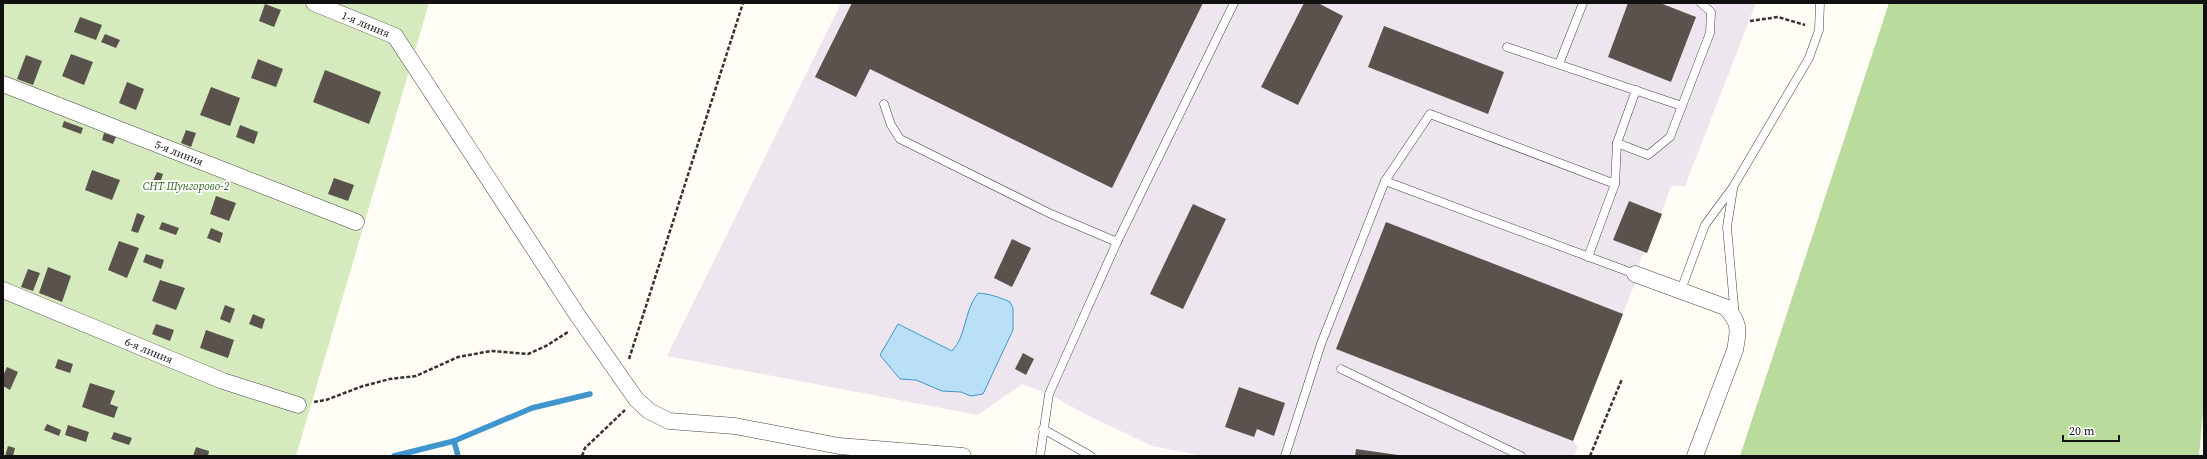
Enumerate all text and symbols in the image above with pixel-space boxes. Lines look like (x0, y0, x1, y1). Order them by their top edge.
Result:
street label: 1-я линия (340, 8, 392, 41)
street label: 5-я линия (153, 137, 206, 169)
park label: СНТ Шунгорово-2 (143, 179, 230, 194)
street label: 6-я линия (123, 334, 175, 367)
scale bar (2063, 417, 2119, 443)
text: 20 m (2069, 423, 2095, 439)

